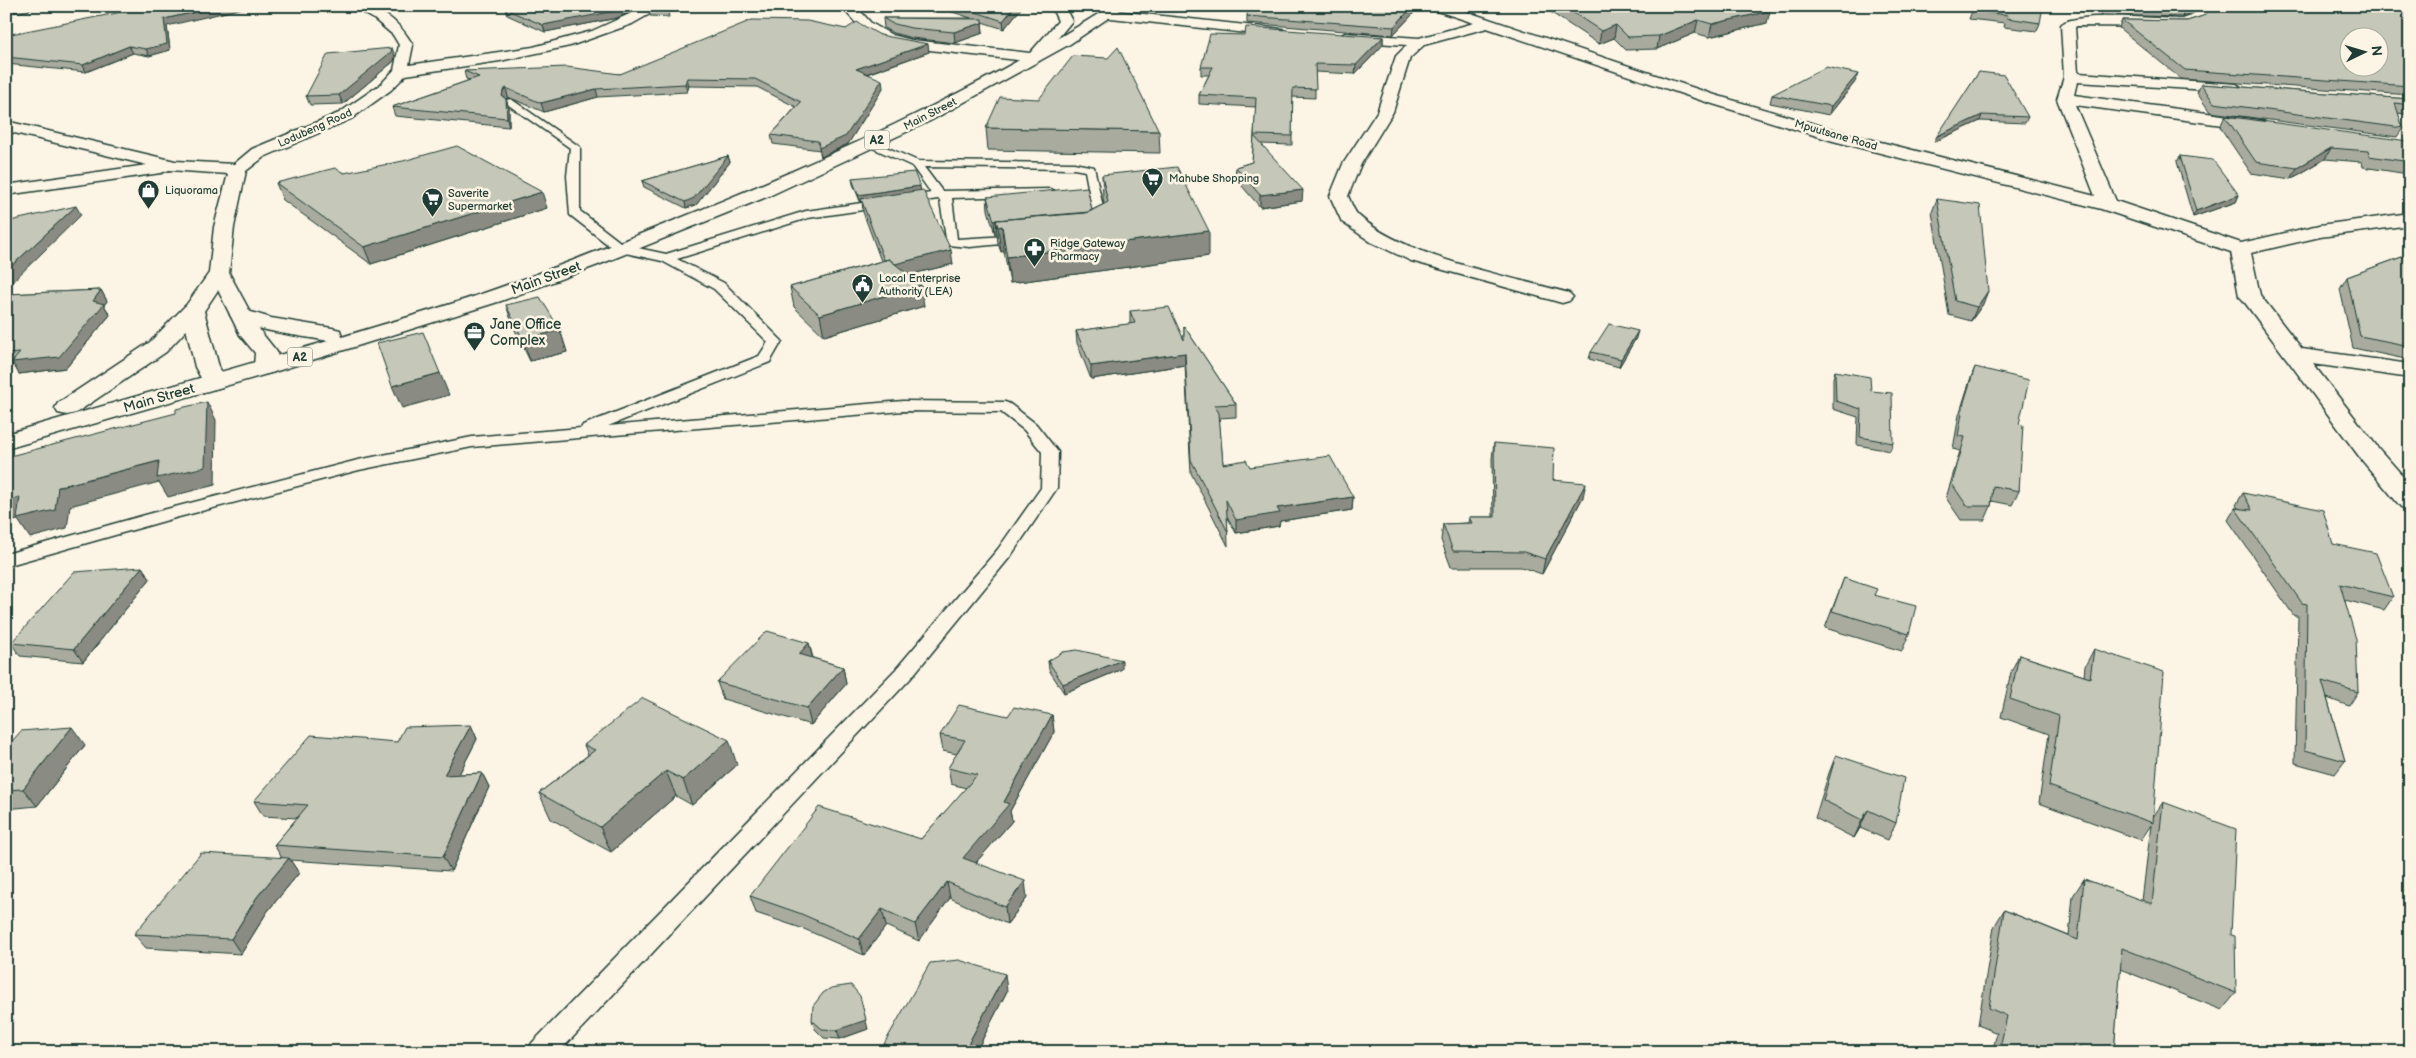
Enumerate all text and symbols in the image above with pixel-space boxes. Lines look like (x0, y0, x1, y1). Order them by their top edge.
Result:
north arrow (2338, 28, 2388, 78)
text: N (2368, 45, 2385, 57)
street label: Main Street (901, 95, 959, 133)
street label: Lodubeng Road (276, 106, 354, 150)
street label: Mpuutsane Road (1793, 117, 1879, 153)
road number: A2 (864, 130, 890, 150)
supermarket icon: Mahube Shopping (1141, 166, 1165, 197)
place label: Mahube Shopping (1169, 172, 1259, 185)
shop icon: Liquorama (137, 178, 161, 209)
place label: Liquorama (165, 184, 218, 197)
supermarket icon: Saverite Supermarket (420, 187, 444, 218)
place label: Saverite Supermarket (448, 187, 513, 213)
pharmacy icon: Ridge Gateway Pharmacy (1022, 237, 1046, 268)
place label: Ridge Gateway Pharmacy (1050, 237, 1125, 263)
street label: Main Street (509, 257, 584, 298)
public building icon: Local Enterprise Authority (LEA) (851, 272, 875, 303)
place label: Local Enterprise Authority (LEA) (879, 272, 961, 298)
place label: Jane Office Complex (490, 316, 561, 349)
office icon: Jane Office Complex (462, 320, 486, 351)
road number: A2 (288, 348, 312, 367)
street label: Main Street (122, 380, 197, 416)

